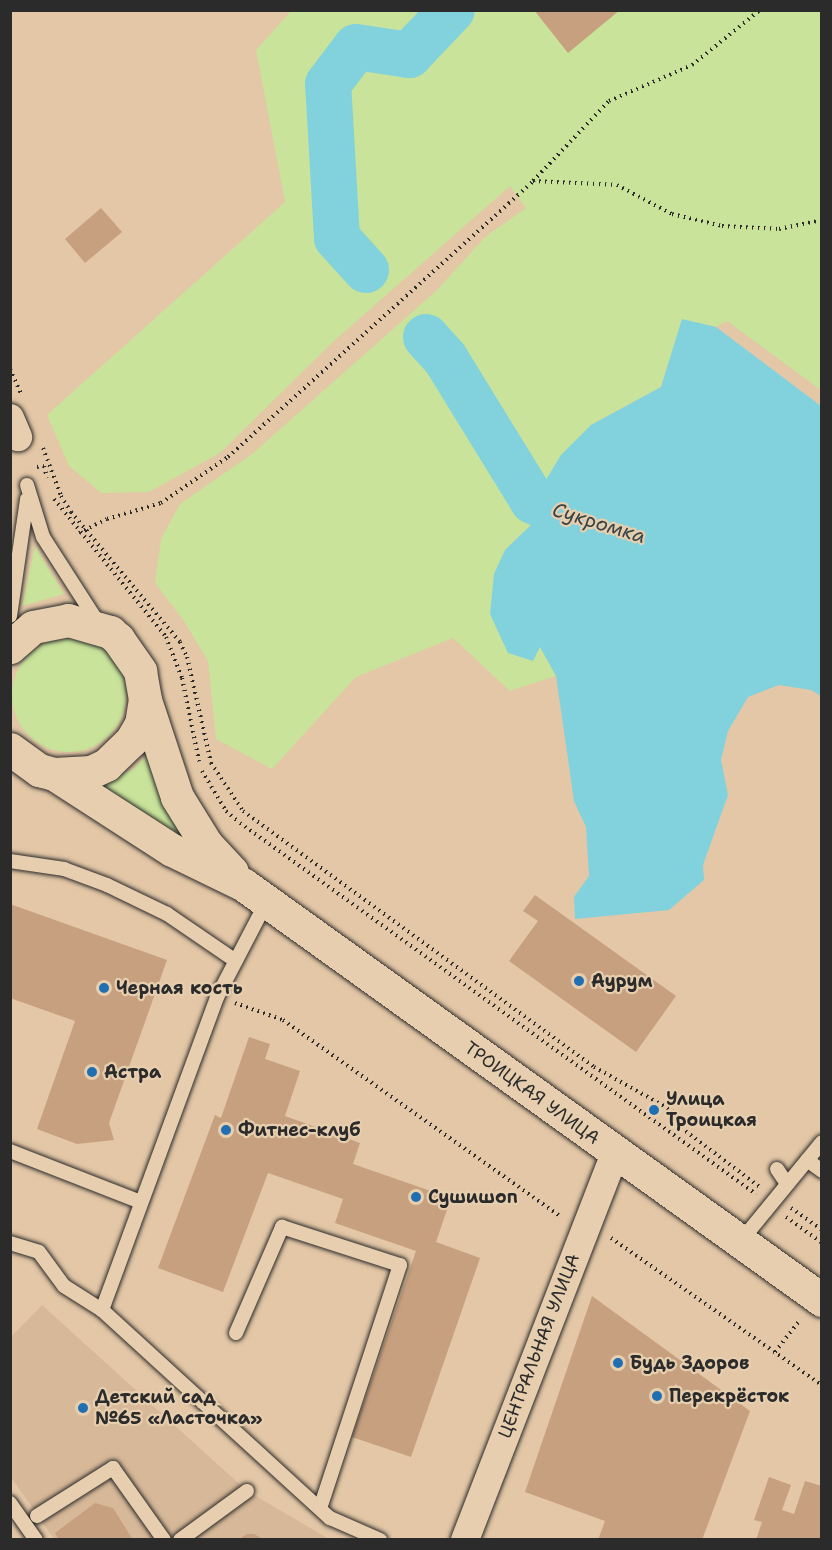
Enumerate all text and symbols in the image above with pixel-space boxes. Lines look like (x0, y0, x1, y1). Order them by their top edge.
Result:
water label: Сукромка (549, 497, 649, 549)
place label: Аурум (591, 970, 653, 992)
marker: Аурум (572, 974, 586, 988)
place label: Черная кость (116, 977, 243, 999)
marker: Черная кость (97, 981, 111, 995)
street label: ТРОИЦКАЯ УЛИЦА (460, 1037, 604, 1149)
place label: Астра (104, 1061, 161, 1083)
marker: Астра (85, 1065, 99, 1079)
place label: Улица Троицкая (666, 1089, 757, 1132)
marker: Улица Троицкая (647, 1103, 661, 1117)
place label: Фитнес-клуб (238, 1119, 360, 1141)
marker: Фитнес-клуб (219, 1123, 233, 1137)
place label: Сушишоп (428, 1186, 518, 1208)
marker: Сушишоп (409, 1190, 423, 1204)
street label: ЦЕНТРАЛЬНАЯ УЛИЦА (494, 1251, 584, 1441)
place label: Будь Здоров (630, 1352, 749, 1374)
marker: Будь Здоров (611, 1356, 625, 1370)
place label: Перекрёсток (669, 1385, 789, 1407)
place label: Детский сад №65 «Ласточка» (95, 1387, 263, 1430)
marker: Перекрёсток (650, 1389, 664, 1403)
marker: Детский сад №65 «Ласточка» (76, 1401, 90, 1415)

